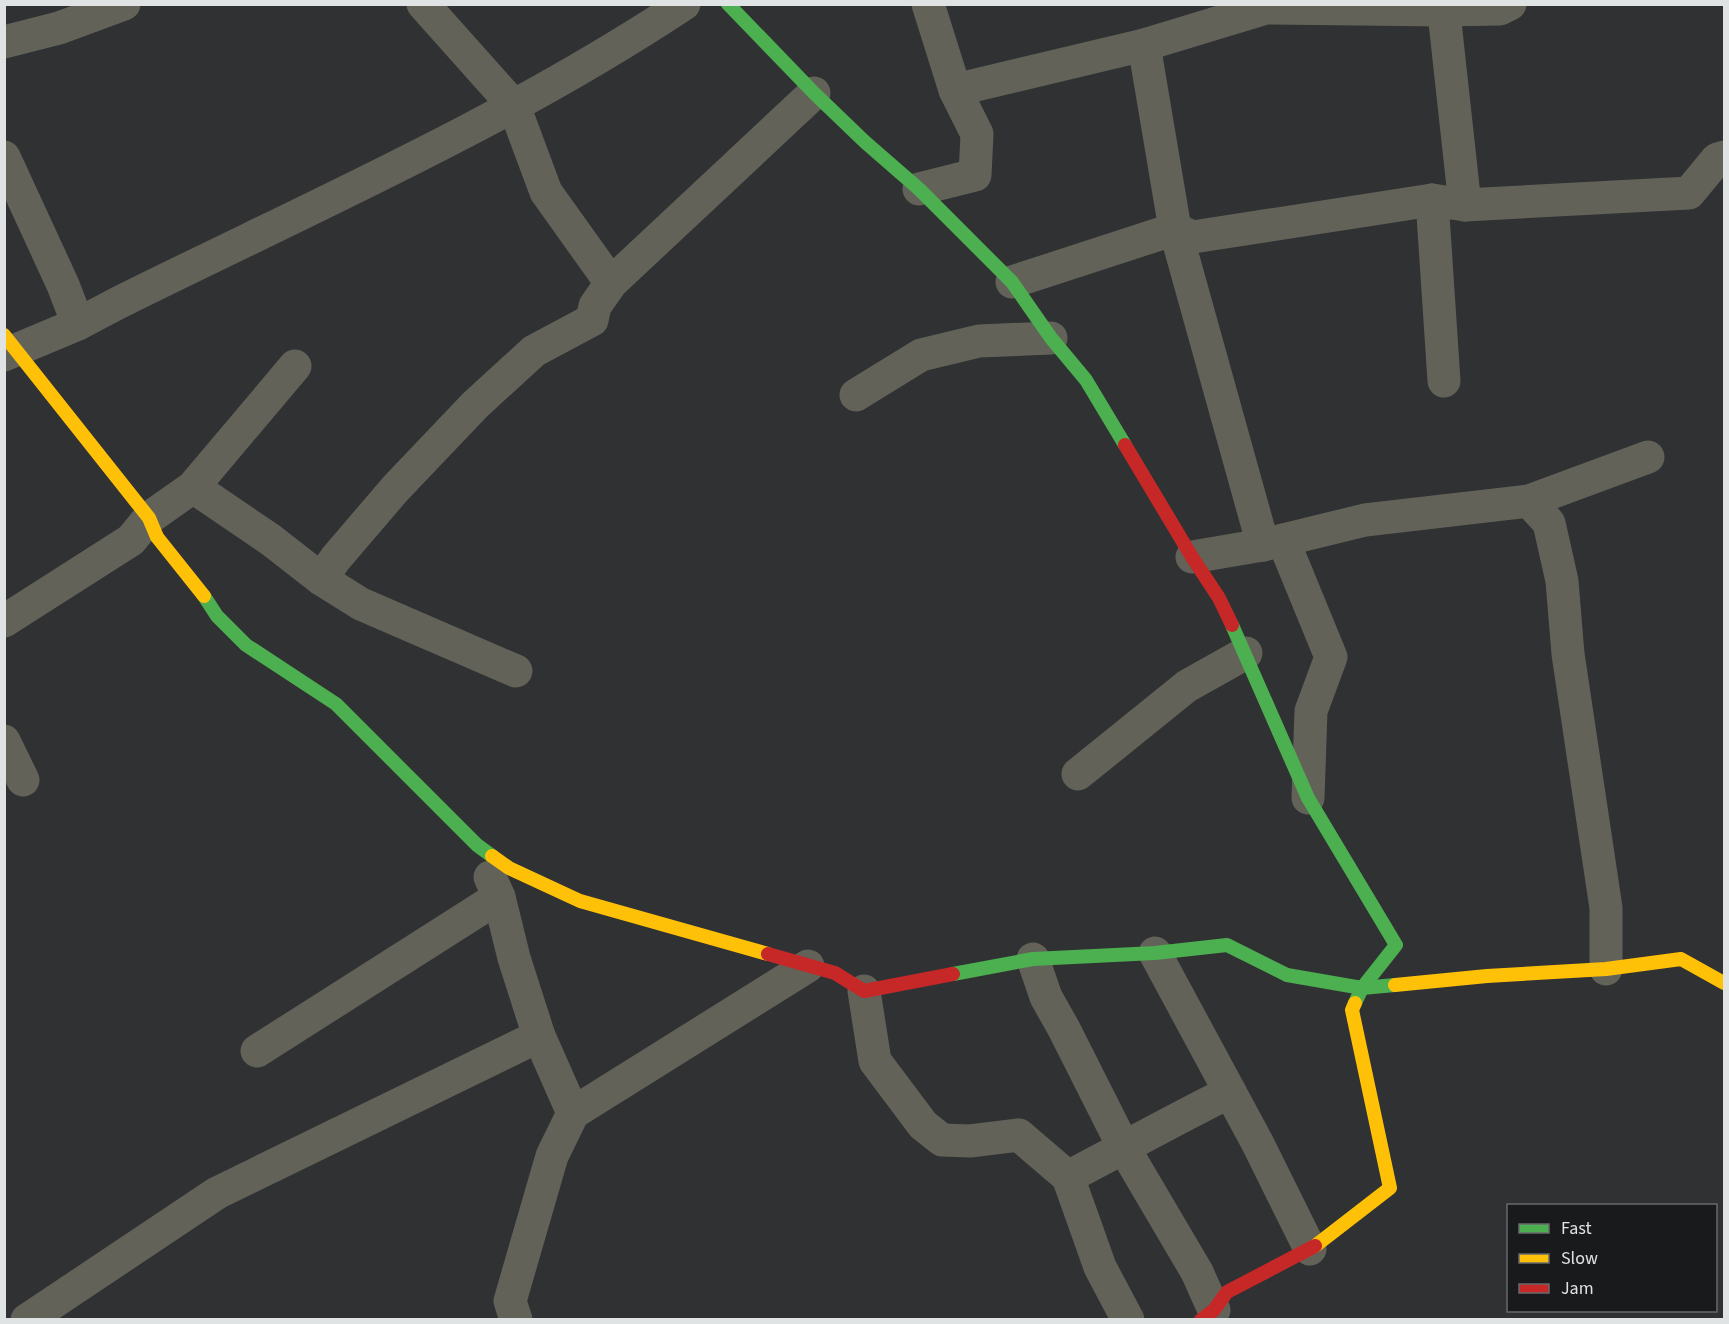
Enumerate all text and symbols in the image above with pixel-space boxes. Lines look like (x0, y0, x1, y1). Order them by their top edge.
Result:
legend (1507, 1204, 1717, 1312)
text: Fast (1561, 1216, 1592, 1241)
text: Slow (1561, 1246, 1598, 1271)
text: Jam (1561, 1276, 1594, 1301)

